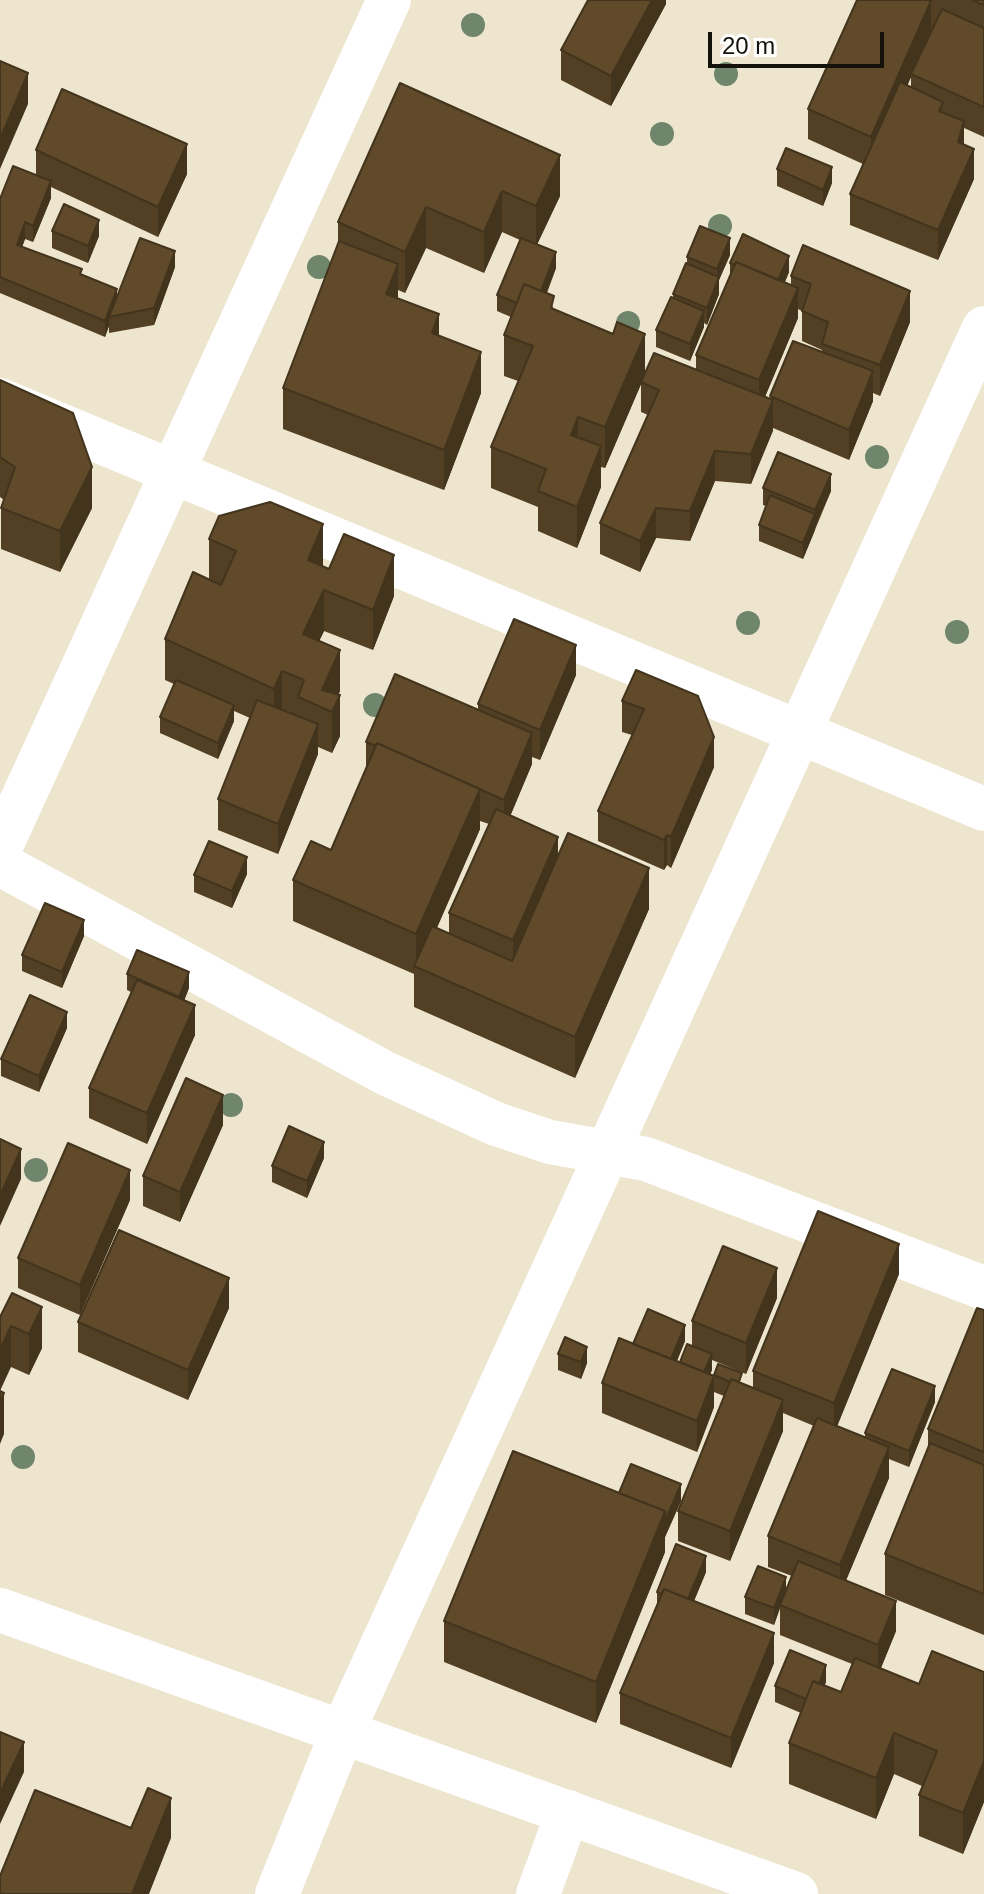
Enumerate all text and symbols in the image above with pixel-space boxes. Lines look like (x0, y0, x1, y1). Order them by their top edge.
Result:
scale bar (712, 16, 888, 66)
text: 20 m (722, 32, 775, 59)

